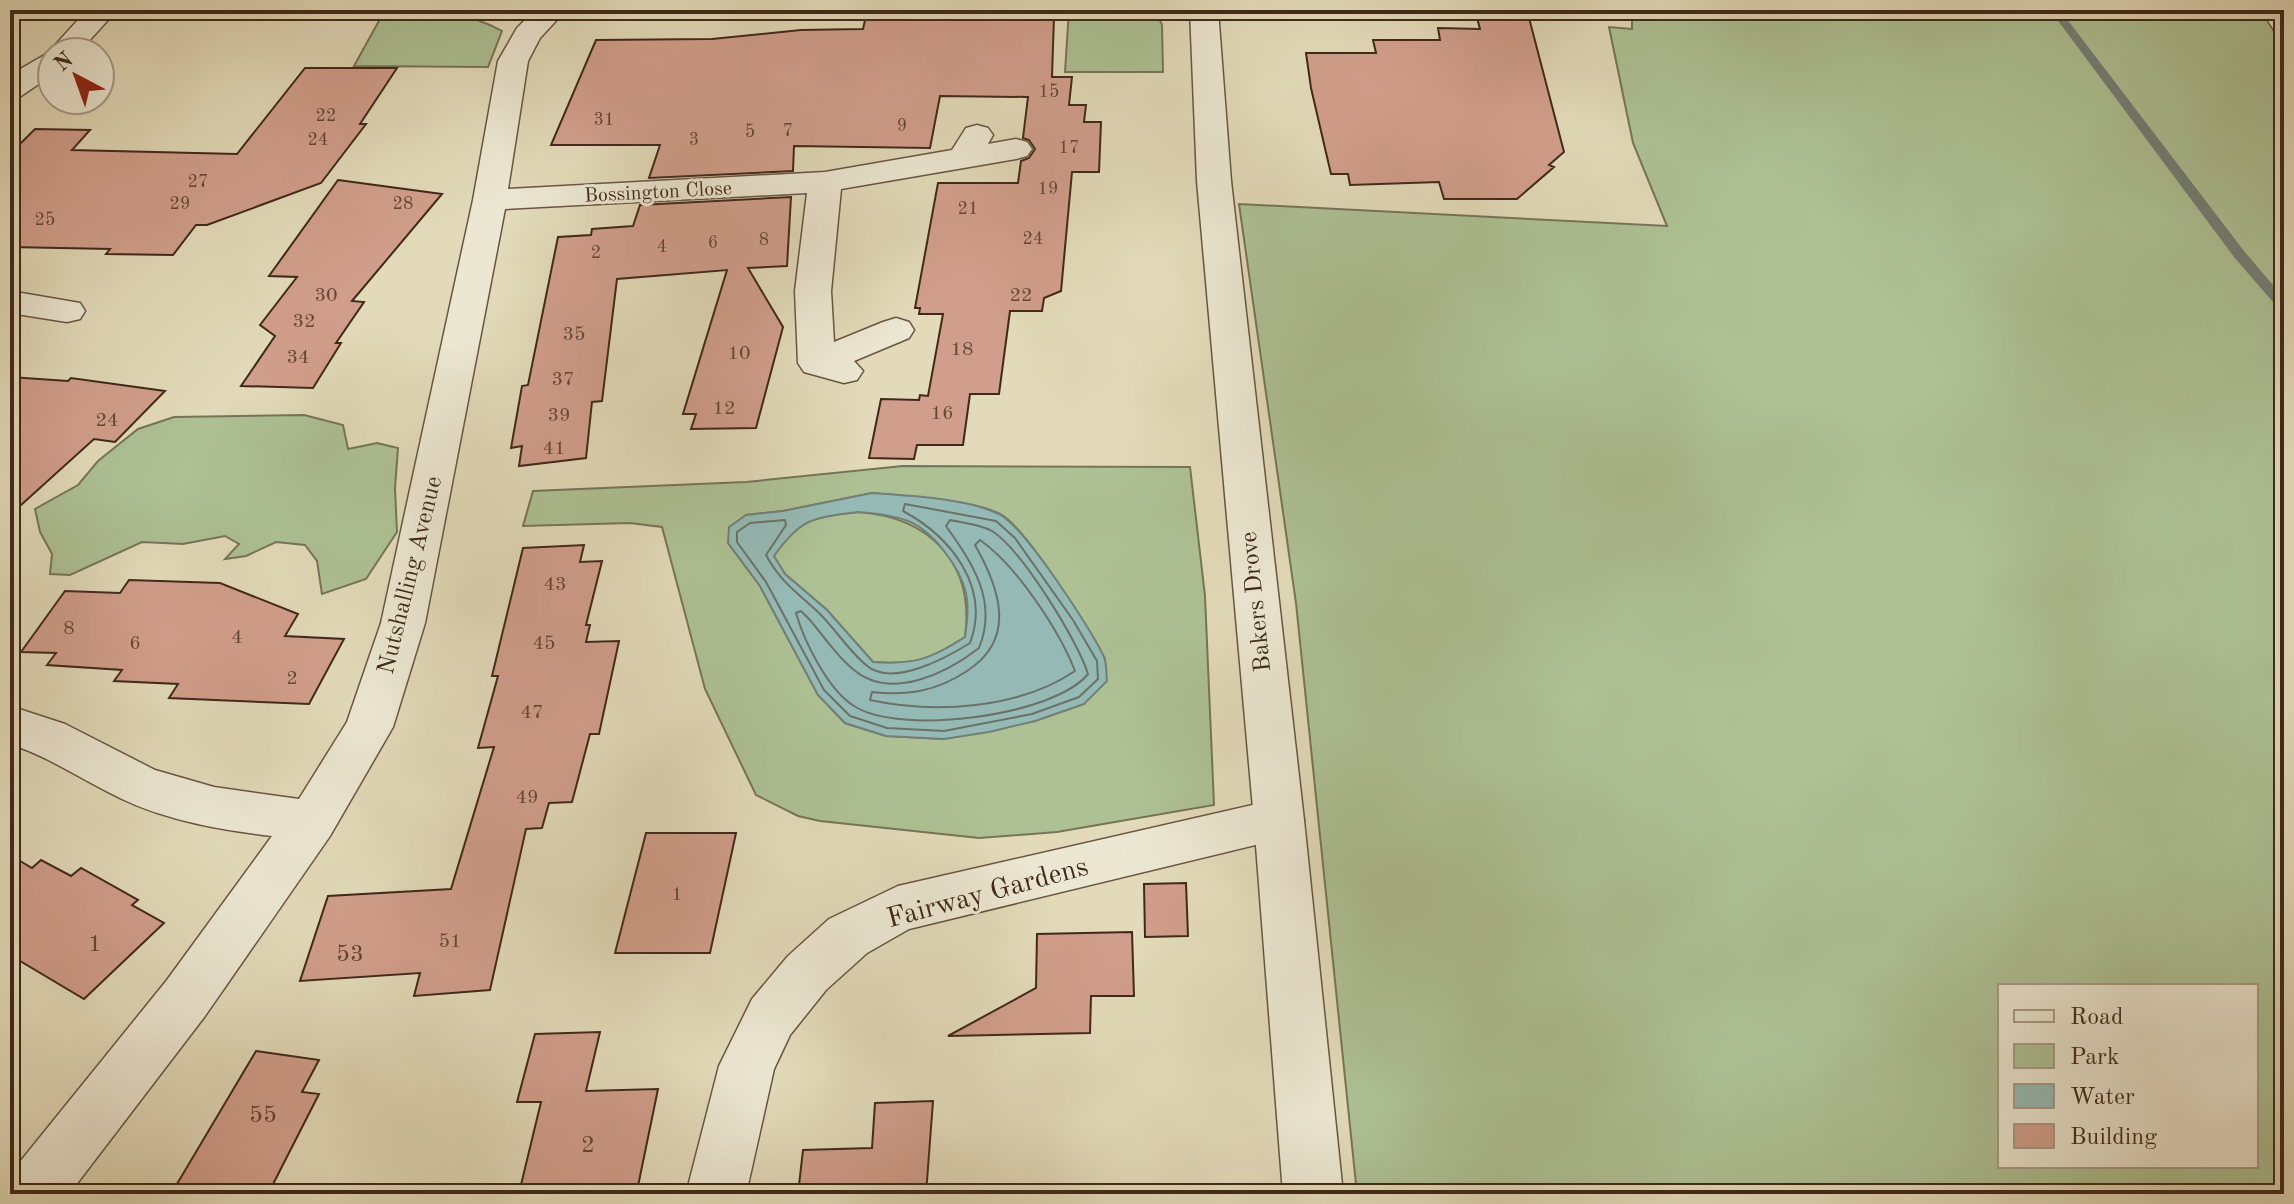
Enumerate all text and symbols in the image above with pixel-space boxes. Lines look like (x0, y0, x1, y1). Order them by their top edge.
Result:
north arrow (36, 36, 116, 116)
text: N (51, 48, 78, 76)
house number: 15 (1039, 83, 1059, 101)
house number: 22 (316, 107, 336, 125)
house number: 31 (594, 111, 614, 129)
house number: 9 (897, 117, 907, 135)
house number: 7 (783, 122, 793, 140)
house number: 5 (745, 123, 755, 141)
house number: 24 (308, 131, 328, 149)
house number: 3 (689, 131, 699, 149)
house number: 17 (1059, 139, 1079, 157)
house number: 27 (188, 173, 208, 191)
street label: Bossington Close (584, 179, 733, 207)
house number: 19 (1038, 180, 1058, 198)
house number: 29 (170, 195, 190, 213)
house number: 28 (393, 195, 413, 213)
house number: 21 (958, 200, 978, 218)
house number: 25 (35, 211, 55, 229)
house number: 24 (1023, 230, 1043, 248)
house number: 8 (759, 231, 769, 249)
house number: 6 (708, 234, 718, 252)
house number: 4 (657, 238, 667, 256)
house number: 2 (591, 244, 601, 262)
house number: 30 (314, 286, 338, 306)
house number: 22 (1009, 286, 1033, 306)
house number: 32 (292, 312, 316, 332)
house number: 35 (562, 325, 586, 345)
house number: 18 (950, 340, 974, 360)
house number: 10 (727, 344, 751, 364)
house number: 34 (286, 348, 310, 368)
house number: 37 (551, 370, 575, 390)
house number: 12 (712, 399, 736, 419)
house number: 16 (930, 404, 954, 424)
house number: 39 (547, 406, 571, 426)
house number: 24 (95, 411, 119, 431)
house number: 41 (542, 439, 566, 459)
street label: Nutshalling Avenue (375, 474, 447, 677)
street label: Bakers Drove (1238, 530, 1276, 673)
house number: 43 (543, 575, 567, 595)
house number: 8 (63, 619, 75, 639)
house number: 4 (231, 628, 243, 648)
house number: 6 (129, 634, 141, 654)
house number: 45 (532, 634, 556, 654)
house number: 2 (286, 669, 298, 689)
house number: 47 (520, 703, 544, 723)
house number: 49 (515, 788, 539, 808)
street label: Fairway Gardens (884, 854, 1091, 934)
house number: 1 (671, 885, 683, 905)
house number: 51 (438, 932, 462, 952)
house number: 1 (88, 933, 102, 957)
house number: 53 (336, 943, 364, 967)
legend (1998, 984, 2258, 1168)
text: Road (2070, 1006, 2123, 1030)
text: Park (2070, 1046, 2119, 1070)
text: Water (2070, 1086, 2135, 1110)
house number: 55 (249, 1104, 277, 1128)
text: Building (2070, 1126, 2157, 1150)
house number: 2 (581, 1134, 595, 1158)

